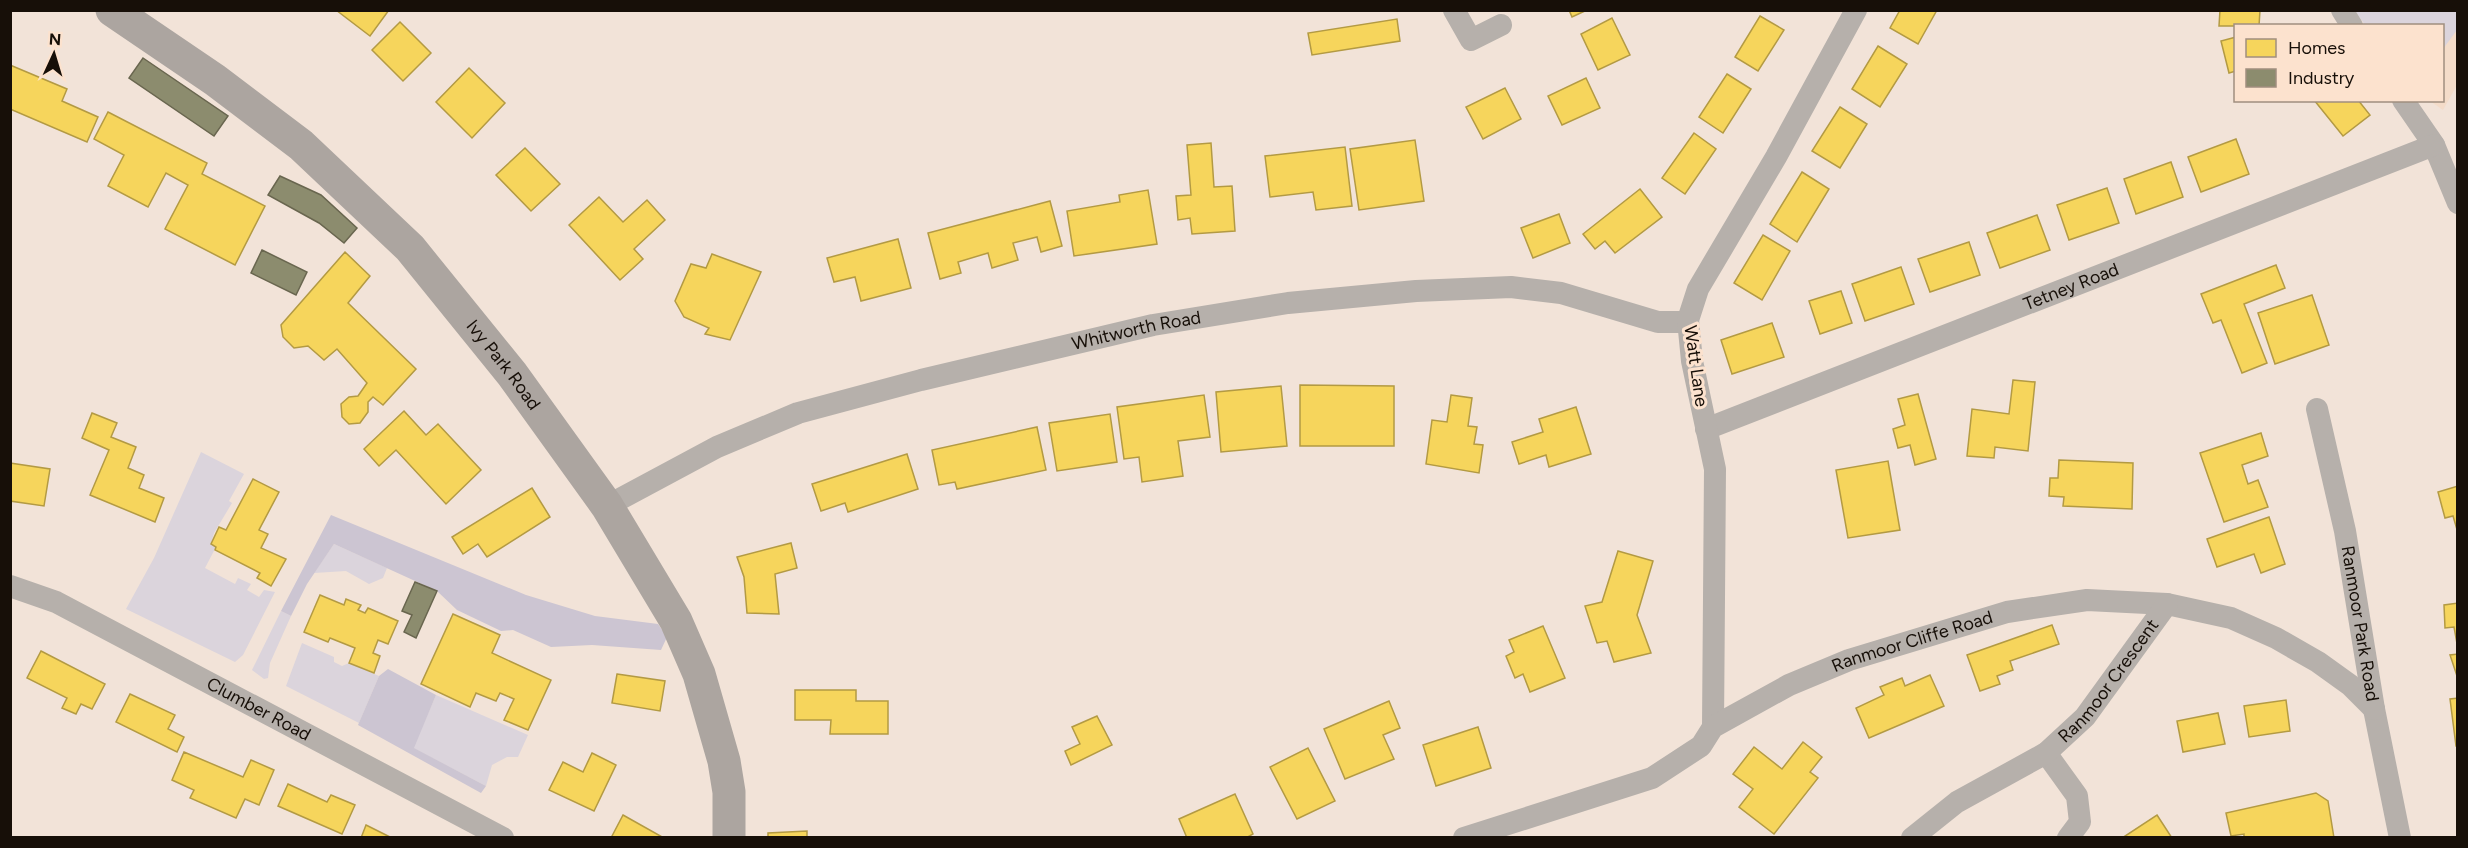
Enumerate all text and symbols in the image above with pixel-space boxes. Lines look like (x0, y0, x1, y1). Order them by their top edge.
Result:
north arrow (24, 24, 84, 84)
legend (2234, 24, 2444, 102)
text: N (48, 30, 62, 49)
text: Homes (2288, 37, 2346, 59)
text: Industry (2288, 67, 2355, 89)
street label: Tetney Road (2020, 258, 2122, 315)
street label: Whitworth Road (1069, 306, 1202, 355)
street label: Ivy Park Road (462, 315, 545, 414)
street label: Watt Lane (1679, 324, 1713, 408)
street label: Ranmoor Park Road (2337, 544, 2384, 703)
street label: Ranmoor Cliffe Road (1828, 606, 1995, 677)
street label: Ranmoor Crescent (2053, 615, 2163, 747)
street label: Clumber Road (203, 673, 315, 746)

